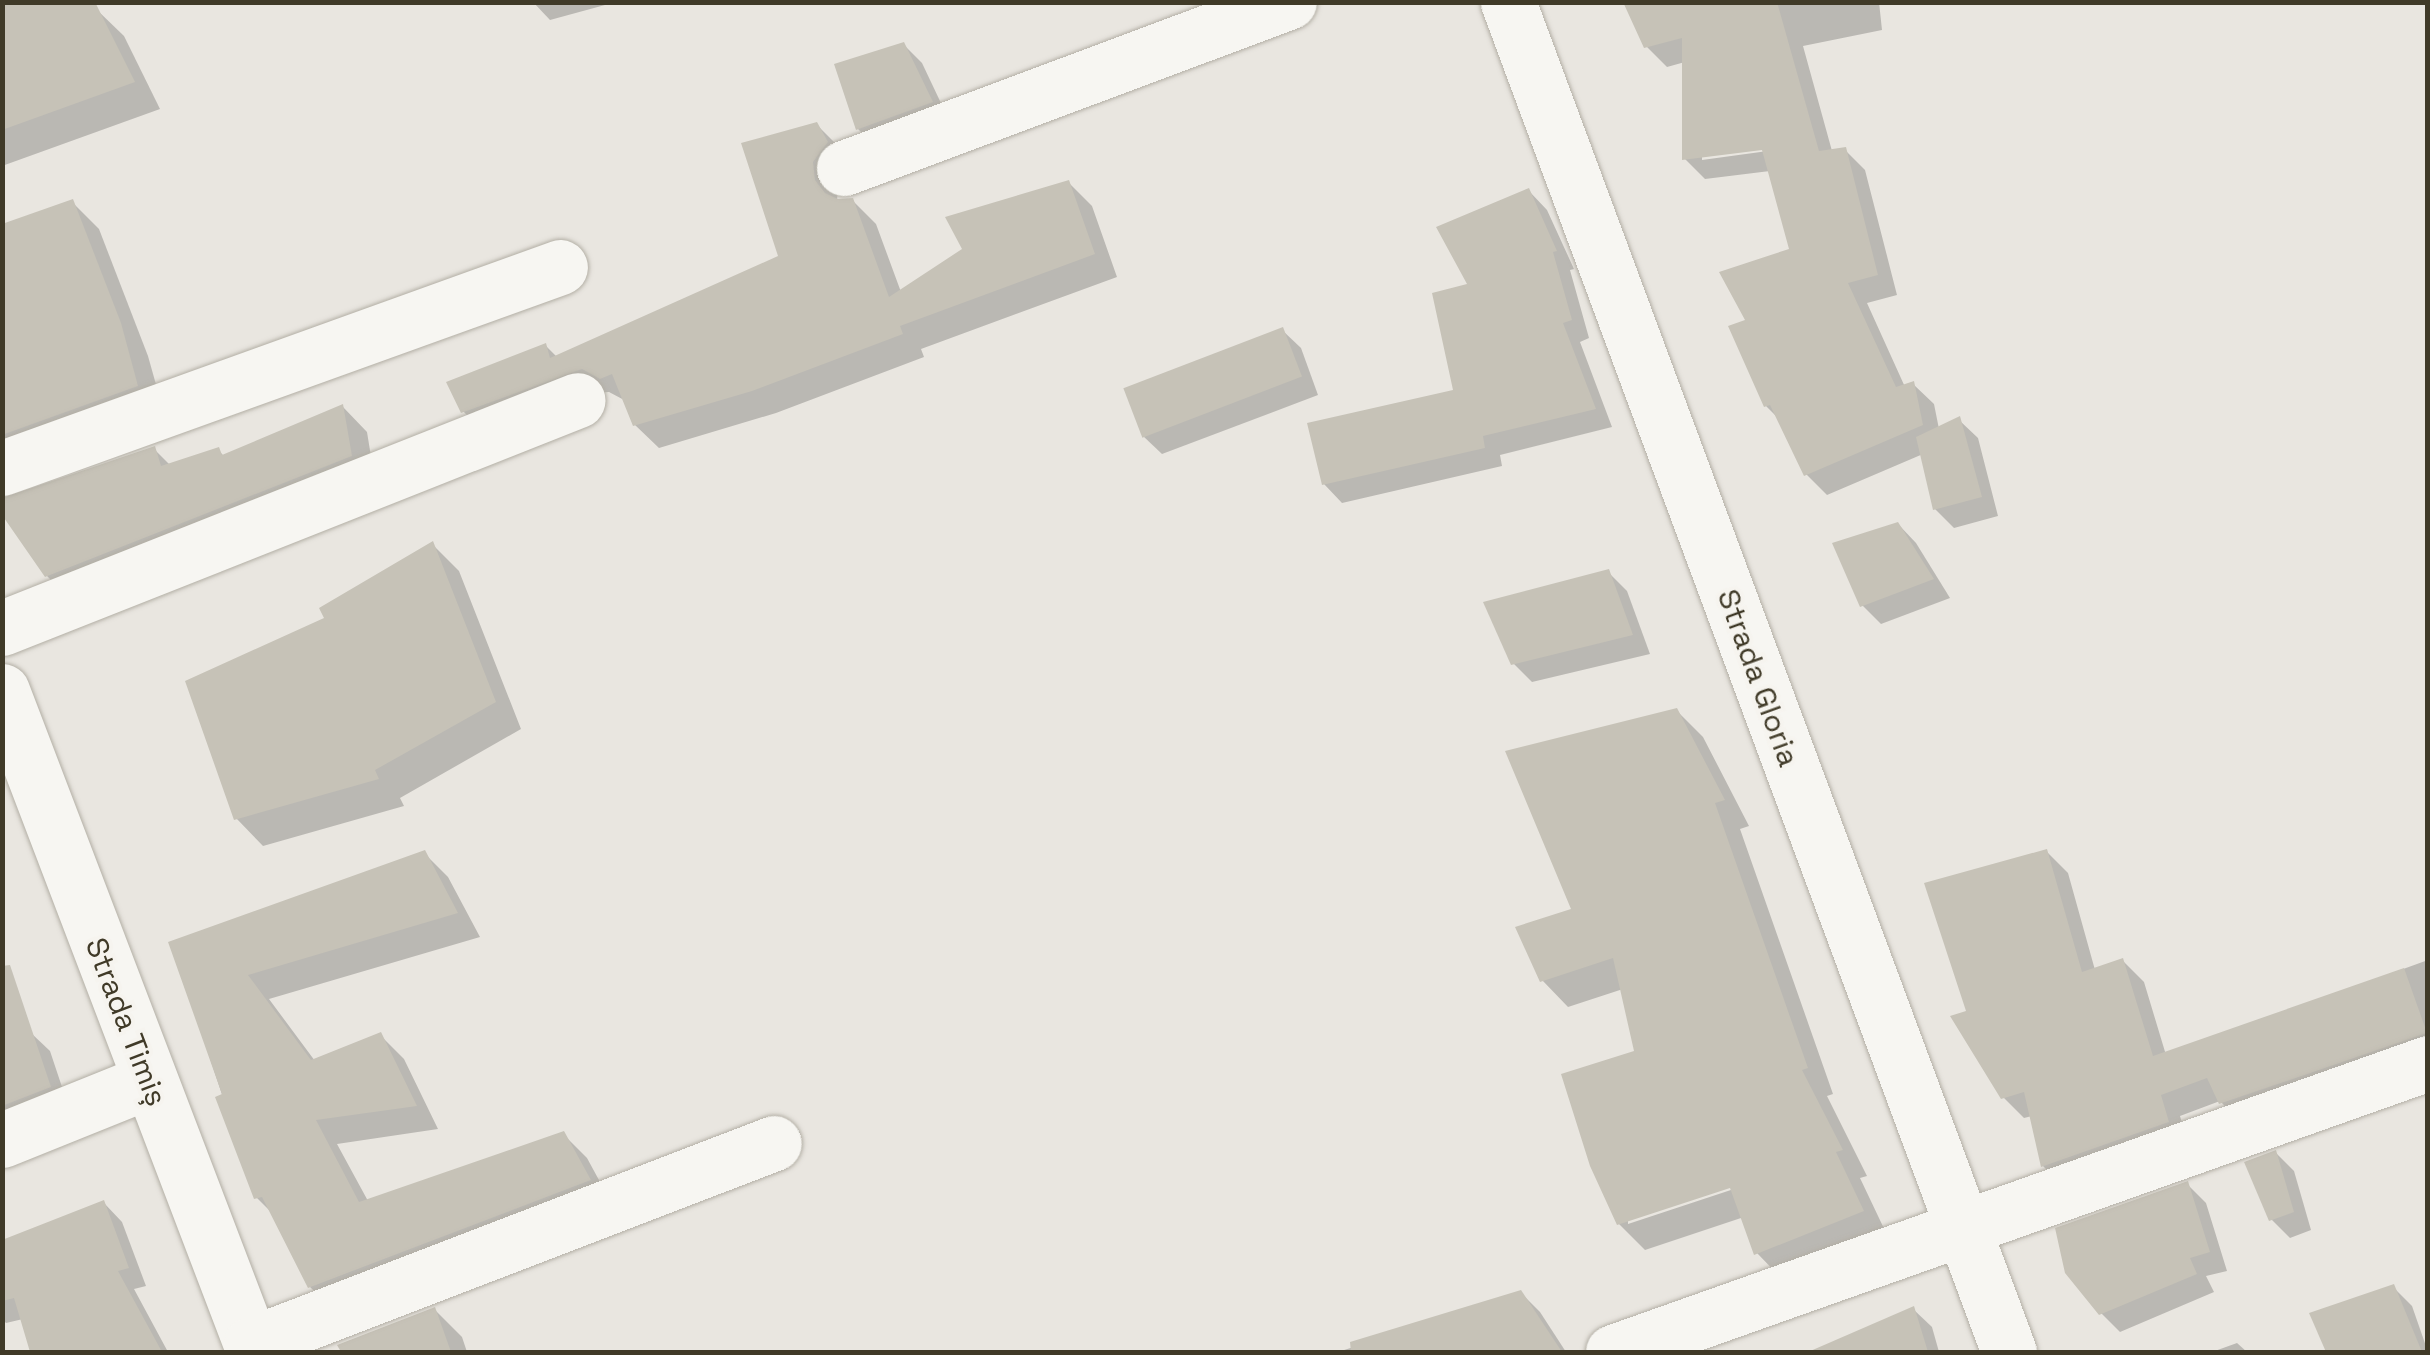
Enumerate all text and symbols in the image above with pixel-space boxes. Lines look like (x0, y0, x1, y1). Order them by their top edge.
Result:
street label: Strada Gloria (1709, 585, 1807, 771)
street label: Strada Timiș (77, 933, 175, 1111)

